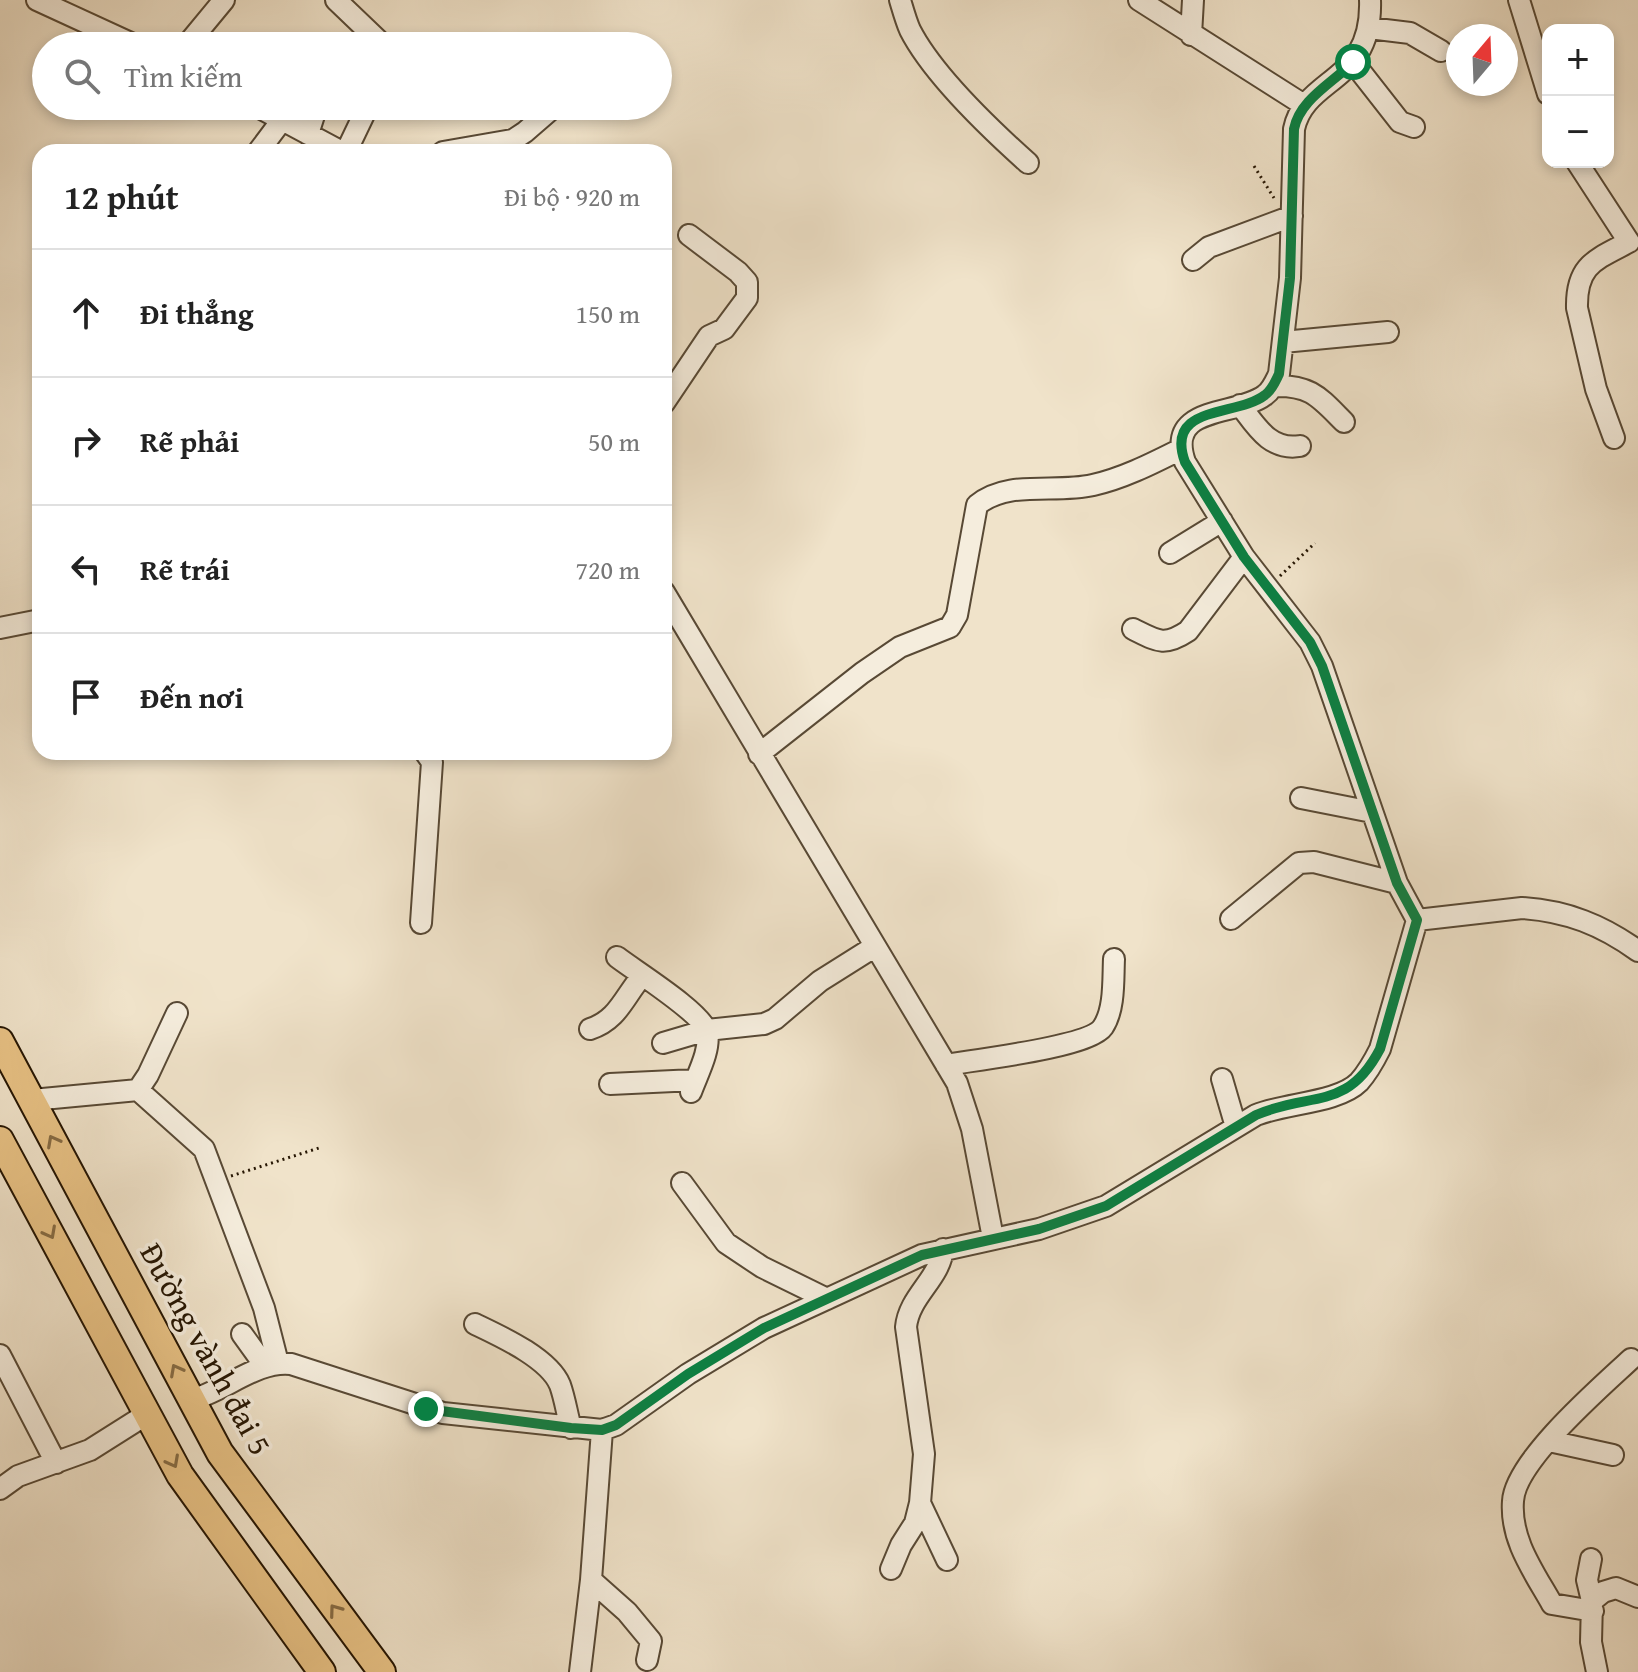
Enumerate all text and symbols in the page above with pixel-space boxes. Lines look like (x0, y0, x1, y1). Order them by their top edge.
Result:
north arrow (1446, 24, 1518, 96)
map controls (1542, 24, 1614, 168)
button: + (1542, 24, 1614, 96)
search box (32, 32, 672, 120)
route start (1335, 44, 1371, 80)
icon: search (60, 54, 104, 98)
text: Tìm kiếm (124, 54, 243, 98)
button: − (1542, 96, 1614, 168)
text: 12 phút (64, 172, 179, 221)
text: Đi bộ · 920 m (504, 177, 640, 216)
icon: ahead (64, 291, 108, 335)
text: Đi thẳng (140, 291, 253, 335)
text: 150 m (575, 294, 640, 333)
icon: right (64, 419, 108, 463)
text: Rẽ phải (140, 419, 239, 463)
text: 50 m (588, 422, 640, 461)
icon: left (64, 547, 108, 591)
text: Rẽ trái (140, 547, 230, 591)
text: 720 m (575, 550, 640, 589)
icon: arrive (64, 675, 108, 719)
text: Đến nơi (140, 675, 244, 719)
one-way arrow (48, 1135, 63, 1149)
one-way arrow (40, 1224, 56, 1239)
street label: Đường vành đai 5 (129, 1234, 284, 1463)
one-way arrow (170, 1364, 185, 1379)
route end (408, 1391, 444, 1427)
one-way arrow (163, 1454, 178, 1469)
one-way arrow (330, 1604, 345, 1618)

